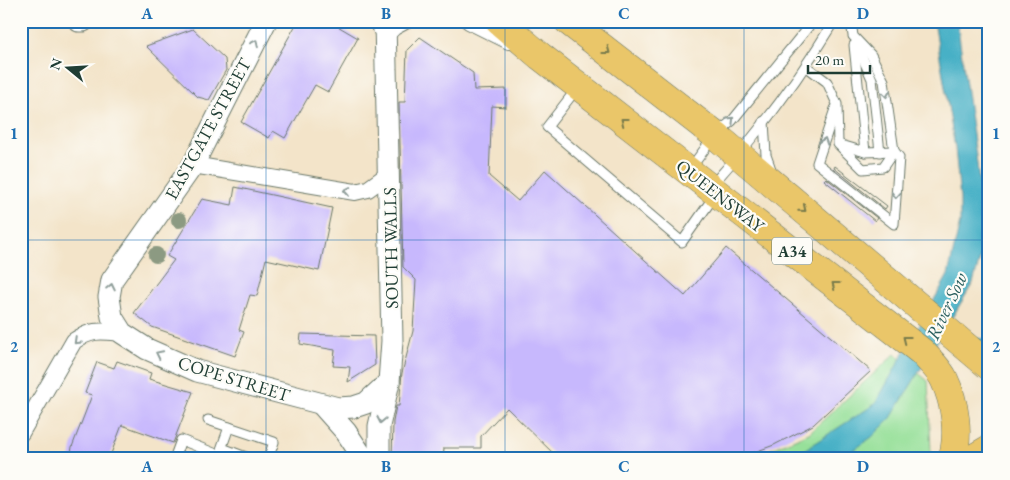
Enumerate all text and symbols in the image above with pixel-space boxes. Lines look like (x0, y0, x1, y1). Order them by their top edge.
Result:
text: A (140, 3, 153, 24)
text: B (381, 3, 391, 24)
text: C (618, 3, 630, 24)
text: D (857, 3, 869, 24)
one-way arrow (249, 40, 259, 49)
north arrow (42, 42, 92, 92)
scale bar (808, 42, 870, 74)
one-way arrow (601, 45, 611, 54)
text: 20 m (815, 50, 844, 69)
street label: EASTGATE STREET (159, 53, 256, 203)
text: N (45, 55, 66, 72)
one-way arrow (880, 90, 891, 98)
one-way arrow (725, 117, 734, 126)
one-way arrow (620, 118, 630, 127)
text: 1 (10, 123, 18, 144)
text: 1 (992, 123, 1000, 144)
one-way arrow (818, 138, 828, 146)
street label: QUEENSWAY (672, 154, 770, 238)
one-way arrow (342, 186, 351, 196)
street label: SOUTH WALLS (378, 187, 403, 309)
one-way arrow (891, 192, 902, 200)
one-way arrow (797, 203, 806, 212)
road number: A34 (772, 238, 812, 264)
water label: River Sow (920, 268, 973, 344)
one-way arrow (832, 282, 841, 290)
one-way arrow (105, 283, 116, 292)
one-way arrow (73, 335, 82, 344)
text: 2 (10, 336, 19, 357)
one-way arrow (902, 336, 911, 345)
text: 2 (992, 336, 1001, 357)
one-way arrow (155, 350, 164, 360)
street label: COPE STREET (175, 351, 294, 407)
one-way arrow (376, 416, 386, 424)
text: A (140, 456, 153, 477)
text: B (381, 456, 391, 477)
text: C (618, 456, 630, 477)
text: D (857, 456, 869, 477)

